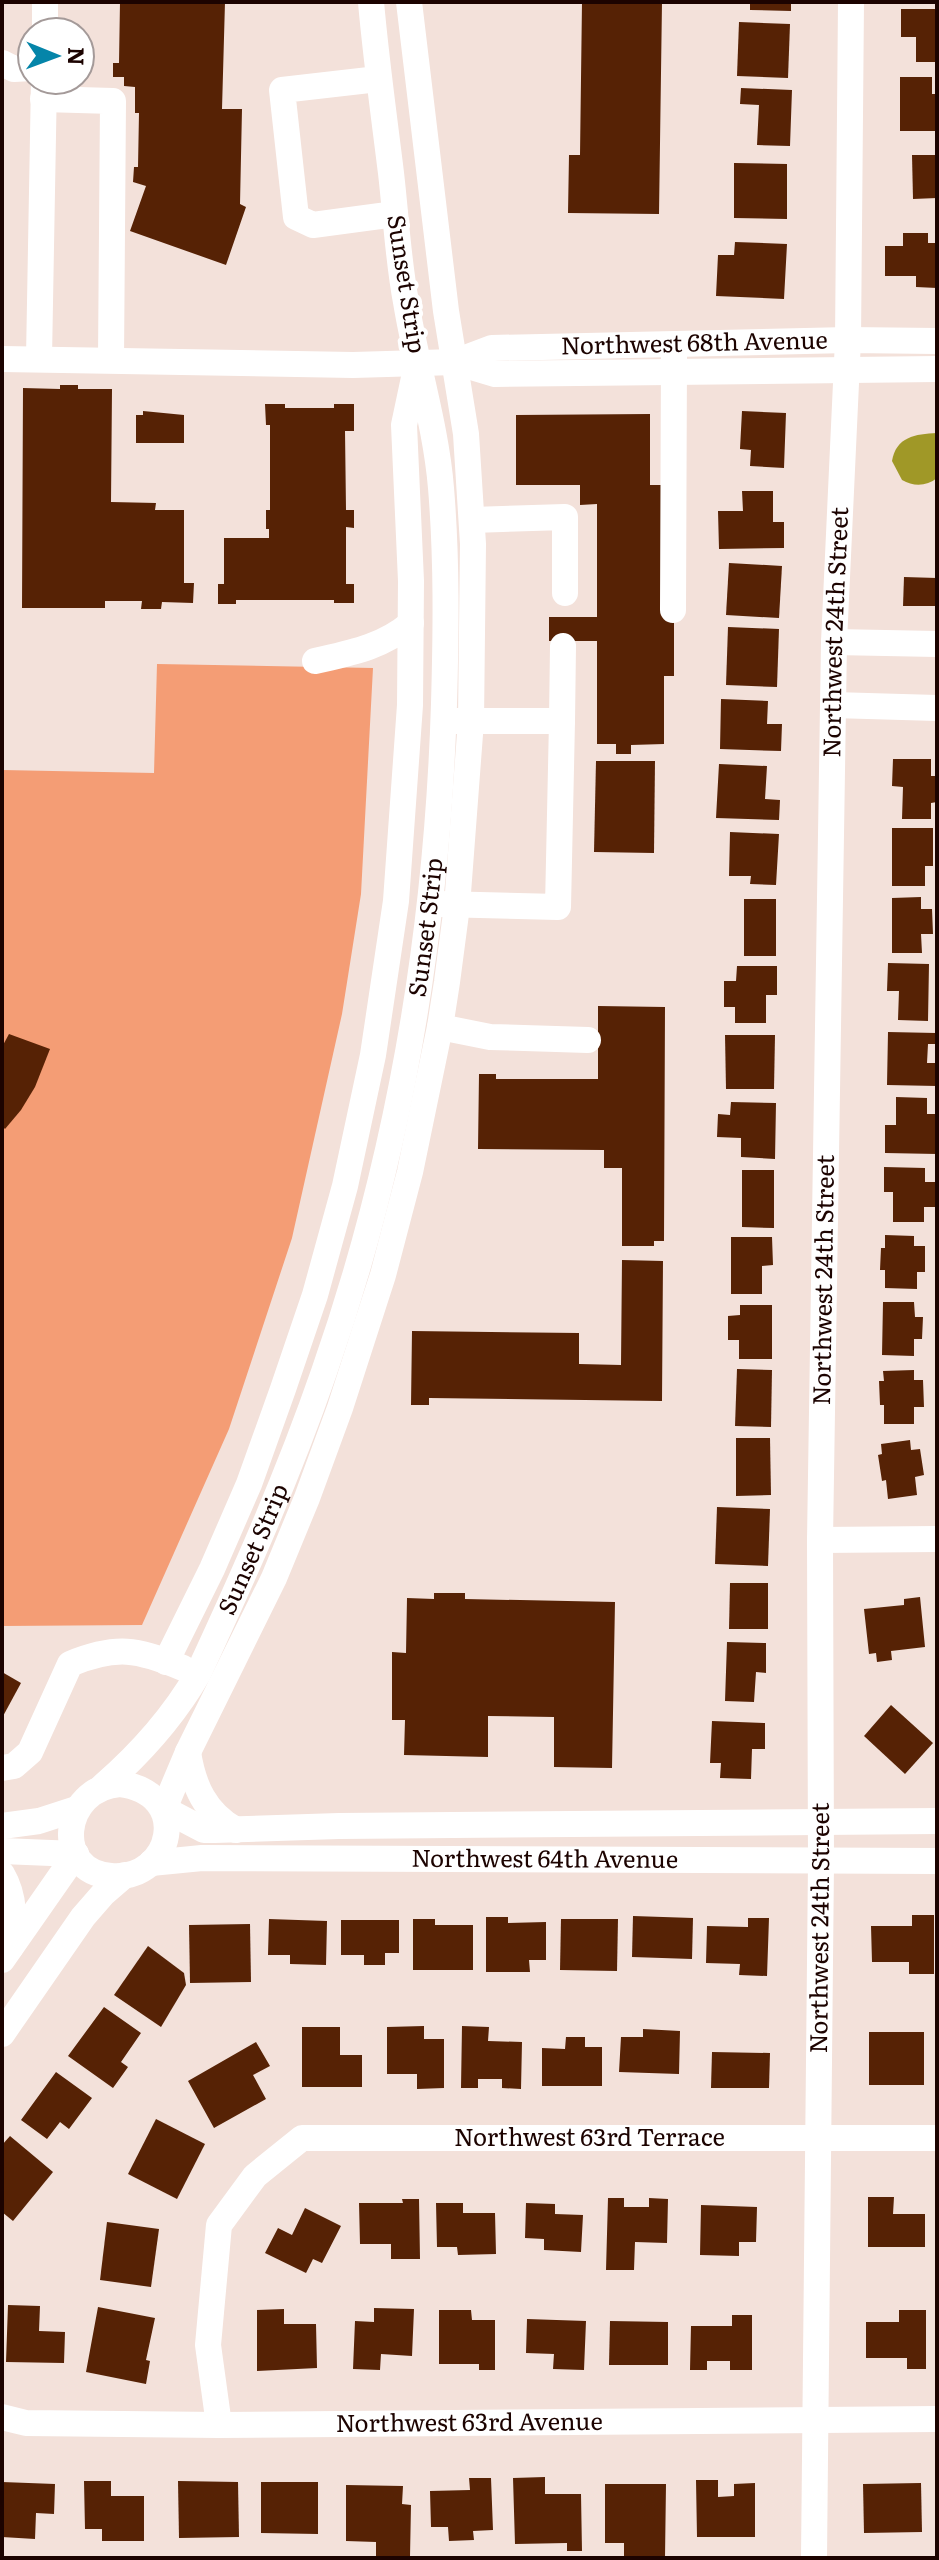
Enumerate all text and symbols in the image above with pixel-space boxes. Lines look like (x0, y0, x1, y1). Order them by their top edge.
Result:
north arrow (16, 16, 96, 96)
text: N (61, 47, 94, 66)
street label: Sunset Strip (380, 212, 437, 355)
street label: Northwest 68th Avenue (560, 320, 828, 361)
street label: Northwest 24th Street (812, 506, 855, 758)
street label: Sunset Strip (397, 856, 449, 999)
street label: Northwest 24th Street (802, 1154, 841, 1406)
street label: Sunset Strip (208, 1478, 295, 1620)
street label: Northwest 24th Street (799, 1802, 836, 2054)
street label: Northwest 64th Avenue (411, 1839, 678, 1875)
street label: Northwest 63rd Terrace (454, 2118, 725, 2153)
street label: Northwest 63rd Avenue (336, 2402, 603, 2439)

